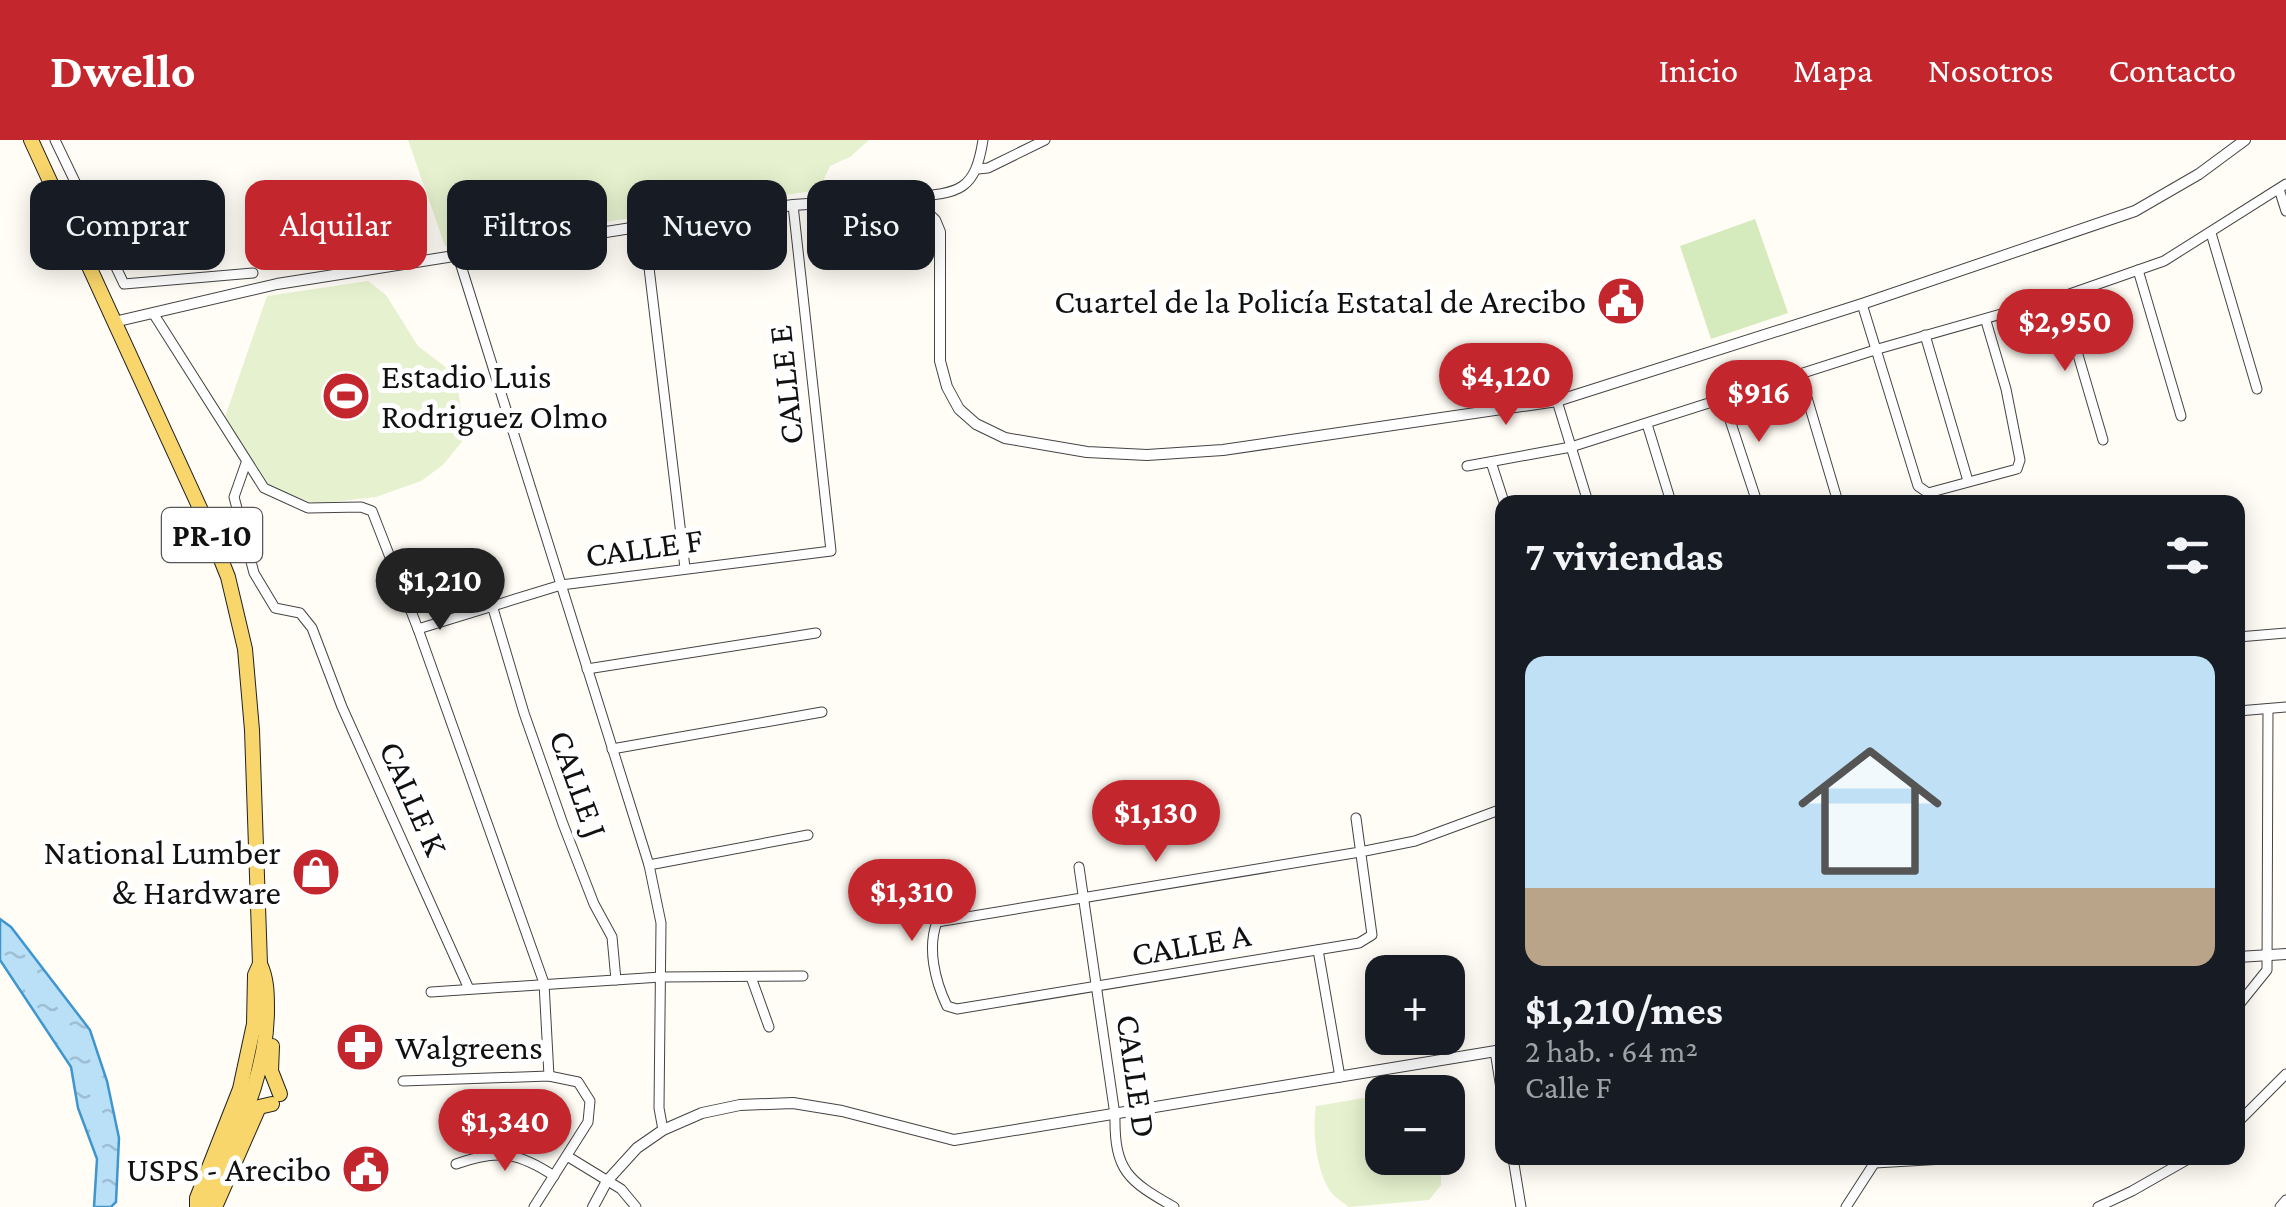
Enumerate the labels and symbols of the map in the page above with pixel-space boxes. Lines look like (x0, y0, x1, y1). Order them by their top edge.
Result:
public building icon: Cuartel de la Policía Estatal de Arecibo (1595, 275, 1647, 327)
place label: Cuartel de la Policía Estatal de Arecibo (1054, 282, 1586, 321)
pin: $2,950 (1984, 289, 2146, 374)
street label: CALLE E (760, 323, 811, 447)
pin: $4,120 (1425, 343, 1587, 428)
place label: Estadio Luis Rodriguez Olmo (381, 357, 608, 436)
pin: $916 (1700, 360, 1818, 445)
sports icon: Estadio Luis Rodriguez Olmo (320, 370, 372, 422)
road number: PR-10 (162, 508, 262, 562)
street label: CALLE F (583, 520, 705, 575)
pin: $1,210 (359, 548, 521, 633)
street label: CALLE J (541, 725, 616, 843)
street label: CALLE K (371, 735, 456, 862)
pin: $1,130 (1075, 780, 1237, 865)
place label: National Lumber & Hardware (43, 833, 281, 912)
shop icon: National Lumber & Hardware (290, 846, 342, 898)
pin: $1,310 (831, 859, 993, 944)
street label: CALLE A (1128, 915, 1254, 974)
street label: CALLE D (1109, 1012, 1164, 1140)
pharmacy icon: Walgreens (334, 1021, 386, 1073)
place label: Walgreens (395, 1028, 543, 1067)
pin: $1,340 (424, 1089, 586, 1174)
public building icon: USPS - Arecibo (340, 1143, 392, 1195)
place label: USPS - Arecibo (126, 1150, 331, 1189)

